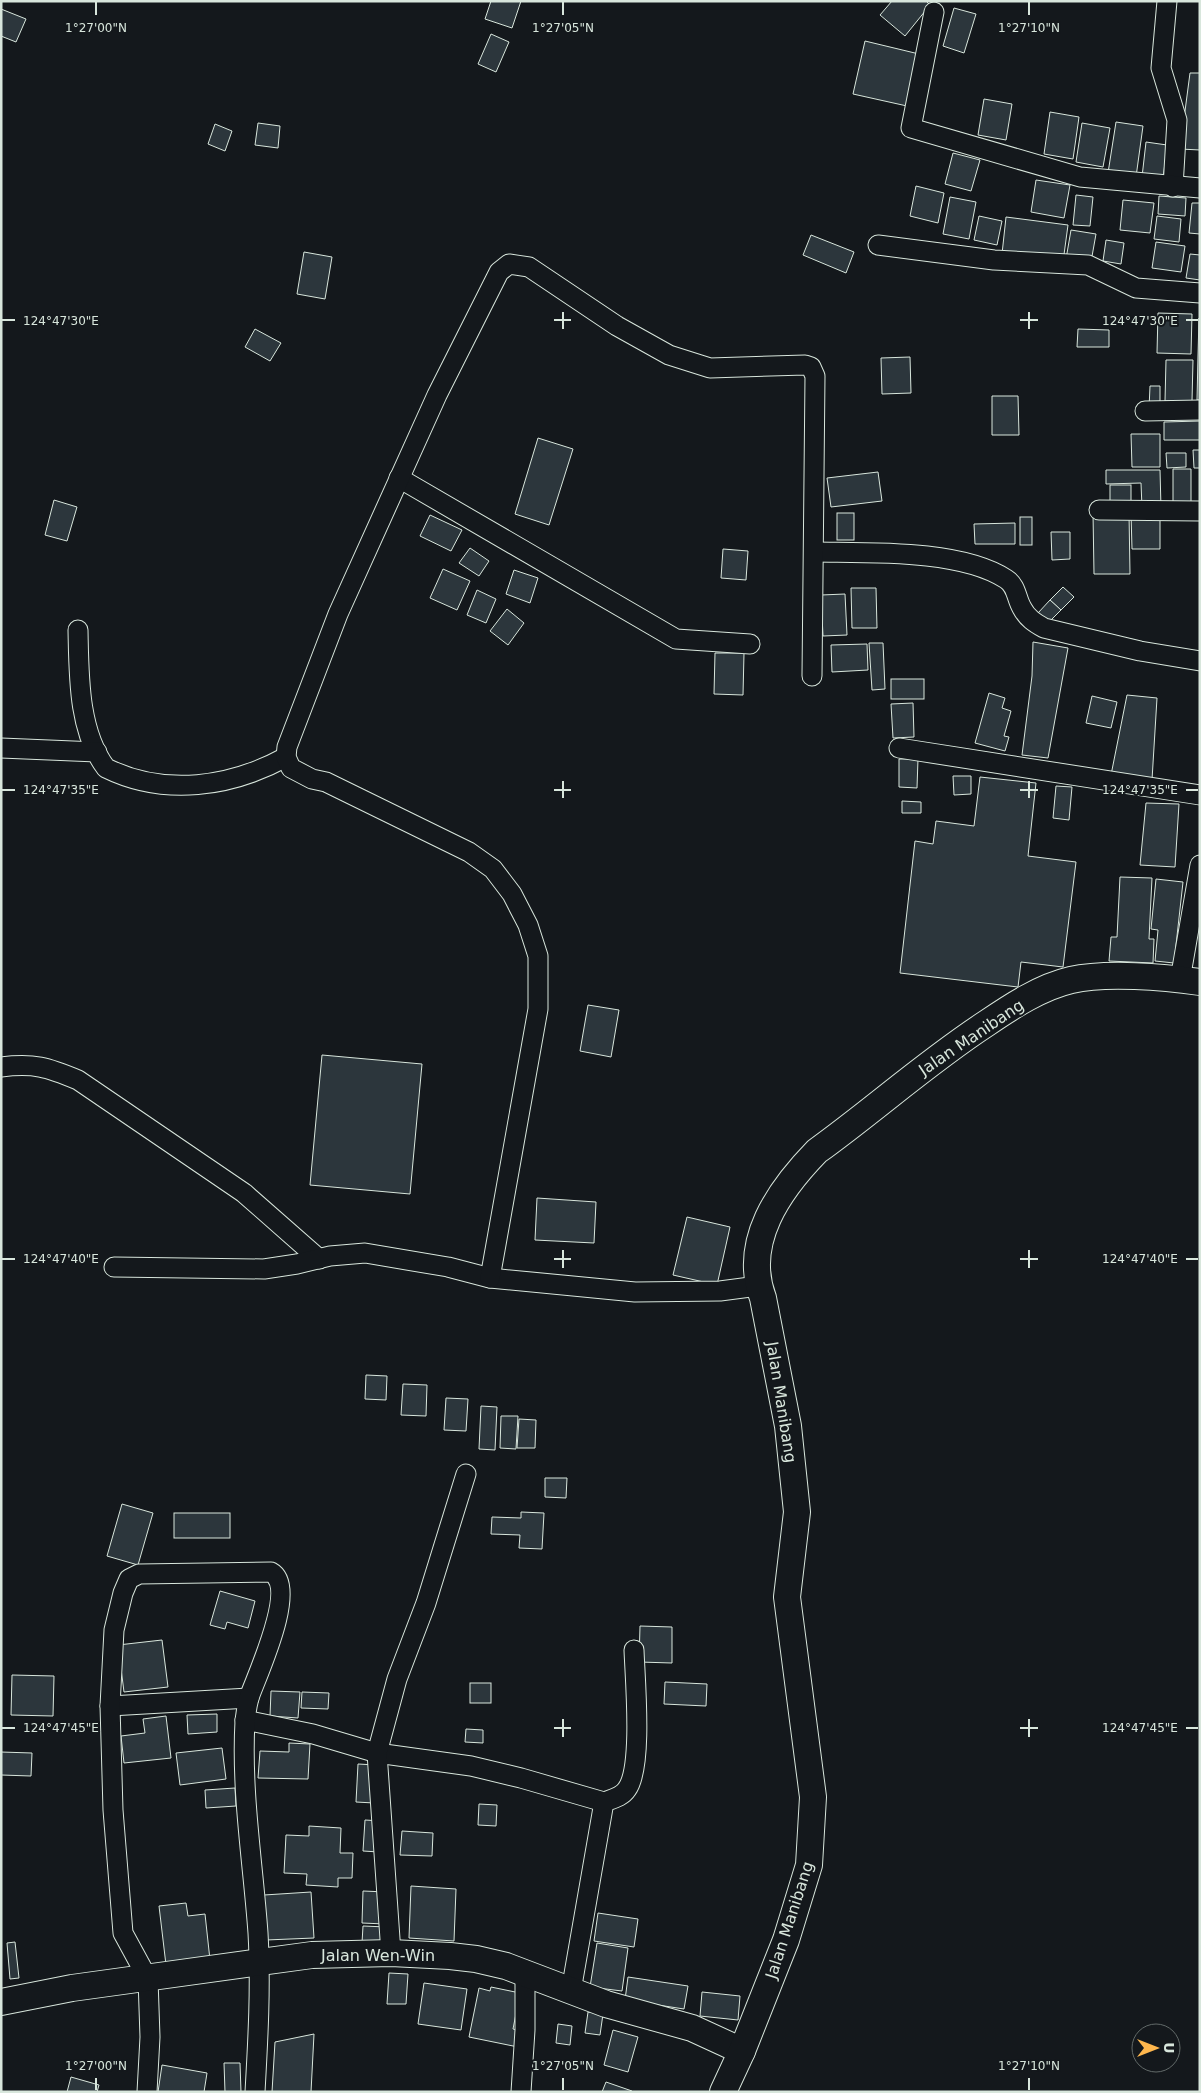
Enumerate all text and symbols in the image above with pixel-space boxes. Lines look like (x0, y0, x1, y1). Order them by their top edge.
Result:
text: 1°27'00"N (65, 21, 127, 35)
text: 1°27'05"N (532, 21, 594, 35)
text: 1°27'10"N (998, 21, 1060, 35)
text: 124°47'30"E (23, 314, 99, 328)
text: 124°47'30"E (1102, 314, 1178, 328)
text: 124°47'35"E (23, 783, 99, 797)
text: 124°47'35"E (1102, 783, 1178, 797)
street label: Jalan Manibang (914, 995, 1027, 1080)
text: 124°47'40"E (23, 1252, 99, 1266)
text: 124°47'40"E (1102, 1252, 1178, 1266)
street label: Jalan Manibang (762, 1339, 800, 1464)
text: 124°47'45"E (23, 1721, 99, 1735)
text: 124°47'45"E (1102, 1721, 1178, 1735)
street label: Jalan Manibang (761, 1859, 817, 1982)
street label: Jalan Wen-Win (320, 1946, 435, 1965)
north arrow (1131, 2023, 1181, 2073)
text: U (1161, 2042, 1177, 2054)
text: 1°27'00"N (65, 2059, 127, 2073)
text: 1°27'05"N (532, 2059, 594, 2073)
text: 1°27'10"N (998, 2059, 1060, 2073)

